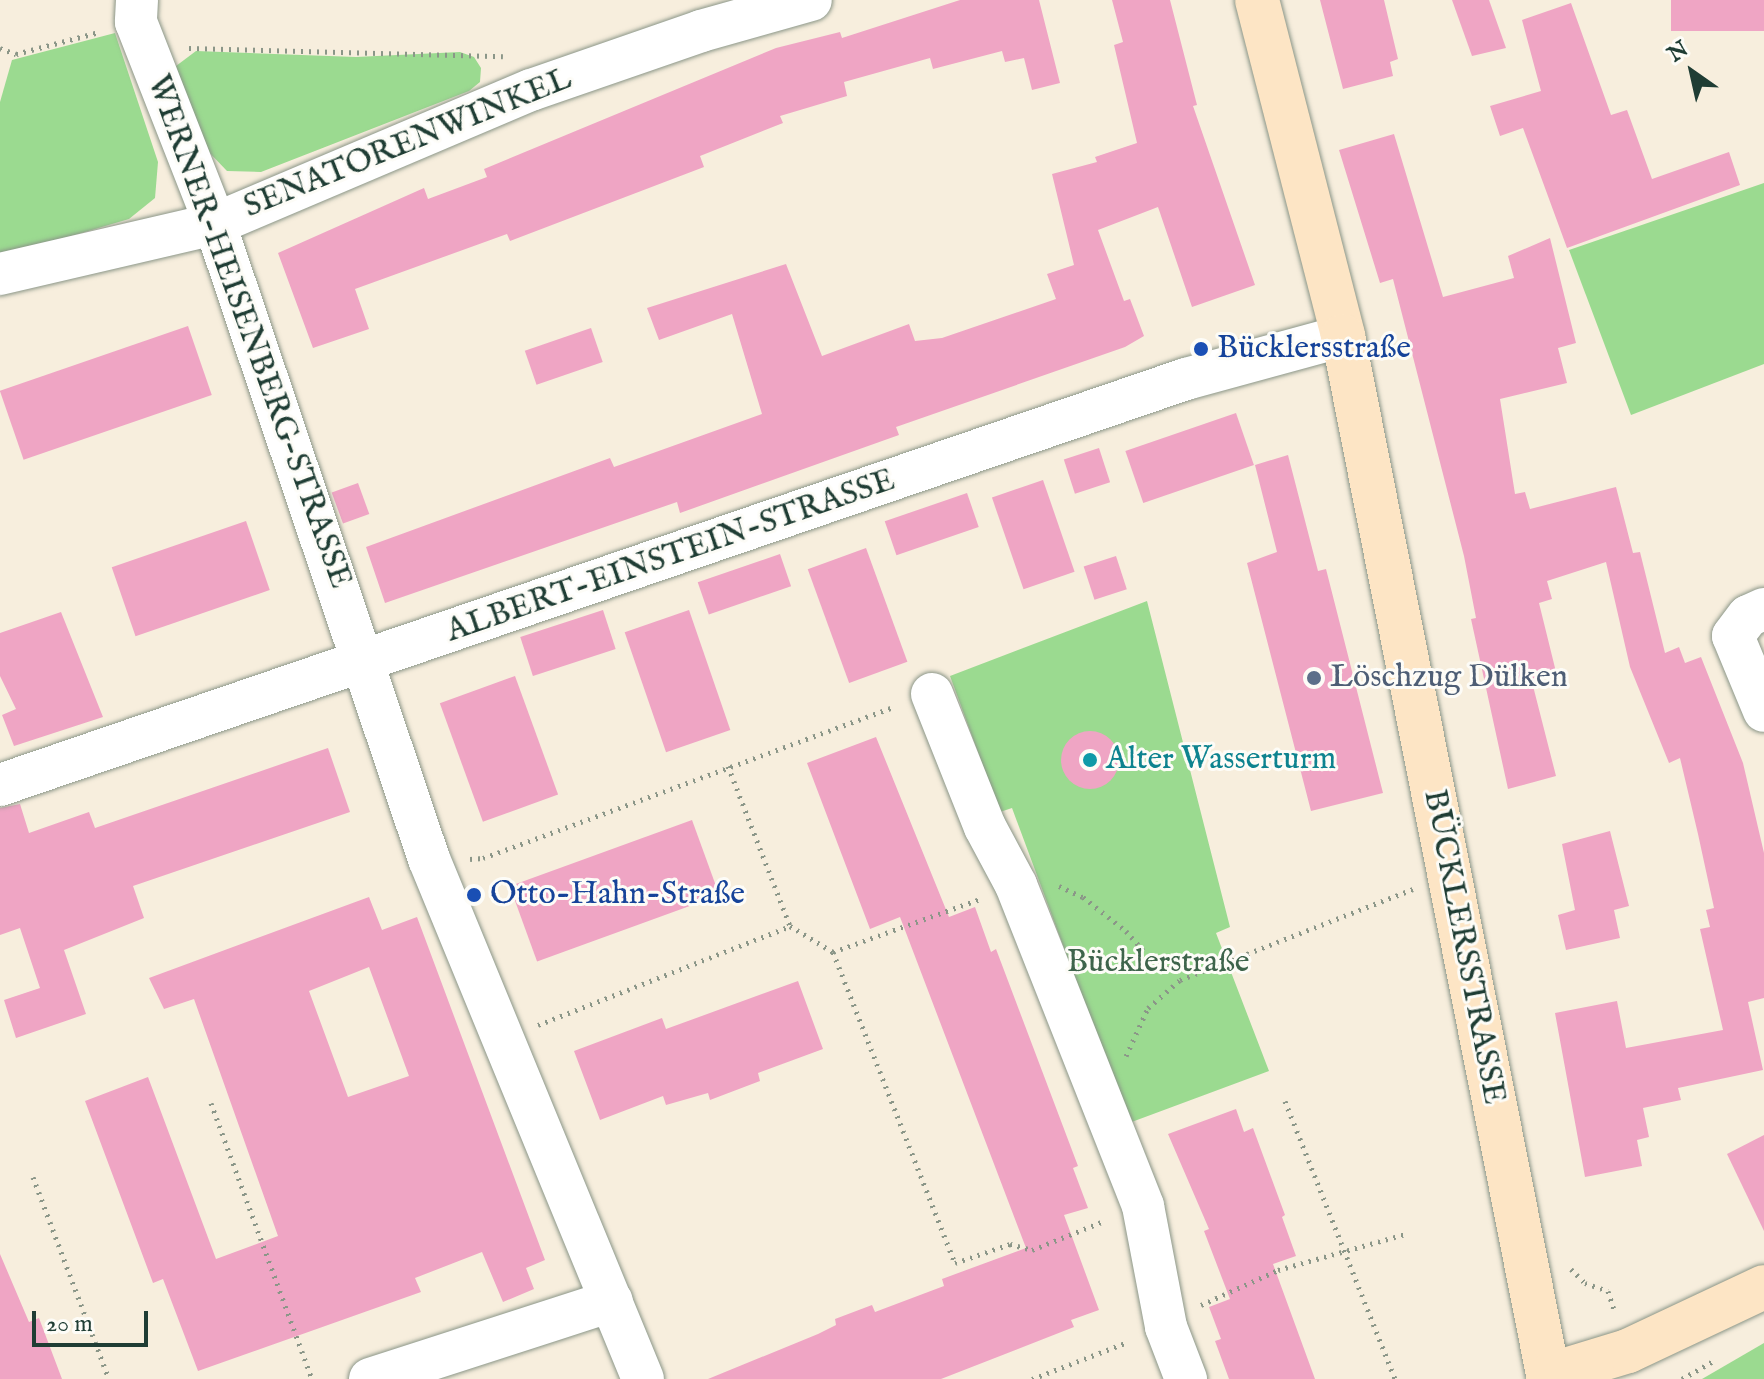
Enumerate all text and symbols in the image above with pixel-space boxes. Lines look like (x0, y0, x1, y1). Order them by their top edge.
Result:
north arrow (1652, 32, 1732, 112)
text: N (1663, 35, 1694, 69)
street label: SENATORENWINKEL (239, 61, 577, 227)
street label: WERNER-HEISENBERG-STRASSE (137, 70, 359, 594)
place label: Bücklersstraße (1217, 330, 1411, 368)
marker: Bücklersstraße (1192, 340, 1210, 358)
street label: ALBERT-EINSTEIN-STRASSE (442, 462, 900, 652)
place label: Löschzug Dülken (1330, 659, 1568, 697)
marker: Löschzug Dülken (1305, 669, 1323, 687)
place label: Alter Wasserturm (1106, 741, 1336, 779)
marker: Alter Wasserturm (1081, 751, 1099, 769)
street label: BÜCKLERSSTRASSE (1414, 786, 1512, 1108)
place label: Otto-Hahn-Straße (490, 876, 745, 914)
marker: Otto-Hahn-Straße (465, 886, 483, 904)
park label: Bücklerstraße (1067, 944, 1249, 982)
scale bar (36, 1295, 152, 1345)
text: 20 m (46, 1309, 93, 1340)

